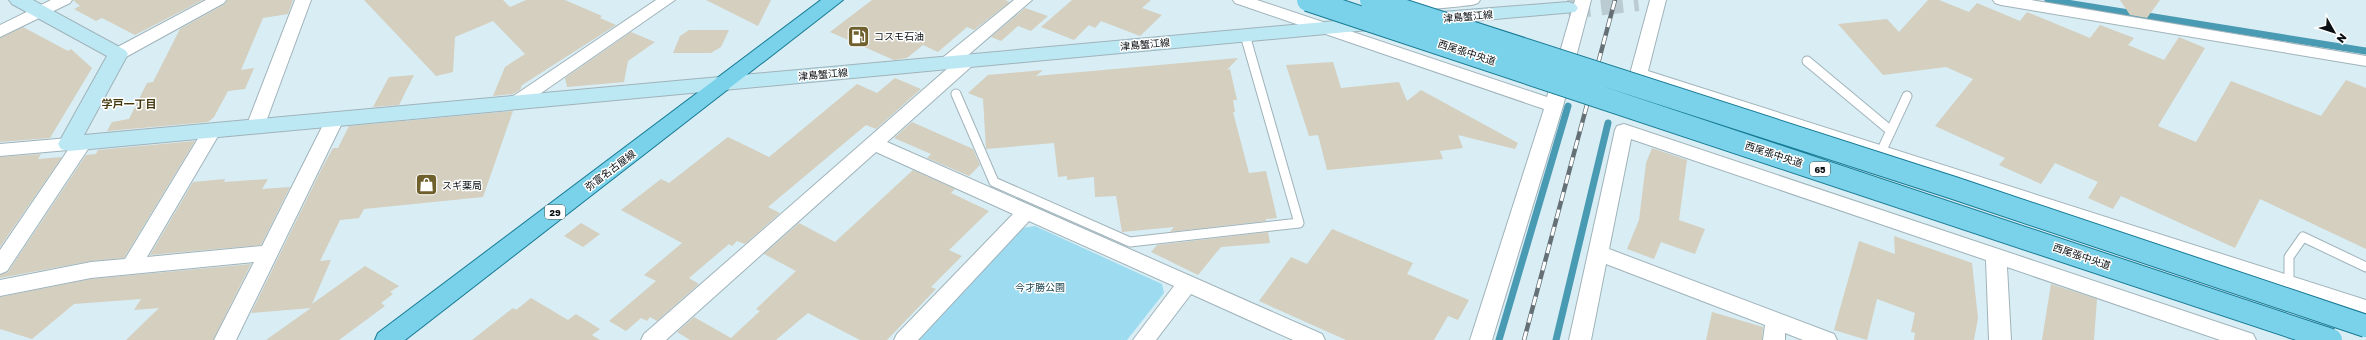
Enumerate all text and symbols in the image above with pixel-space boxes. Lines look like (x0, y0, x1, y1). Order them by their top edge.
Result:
street label: 津島蟹江線 (1443, 8, 1493, 24)
north arrow (2314, 12, 2354, 52)
fuel station icon: コスモ石油 (845, 23, 871, 49)
place label: コスモ石油 (874, 30, 924, 42)
text: N (2334, 31, 2350, 46)
street label: 津島蟹江線 (1120, 36, 1170, 52)
street label: 西尾張中央道 (1437, 37, 1497, 67)
street label: 津島蟹江線 (798, 66, 848, 82)
district label: 学戸一丁目 (102, 97, 157, 110)
street label: 西尾張中央道 (1744, 139, 1804, 169)
street label: 弥富名古屋線 (582, 147, 638, 193)
road number: 65 (1810, 162, 1830, 176)
shop icon: スギ薬局 (413, 172, 439, 198)
place label: スギ薬局 (442, 179, 482, 191)
road number: 29 (545, 205, 565, 219)
street label: 西尾張中央道 (2052, 241, 2112, 271)
park label: 今才勝公園 (1015, 281, 1065, 293)

